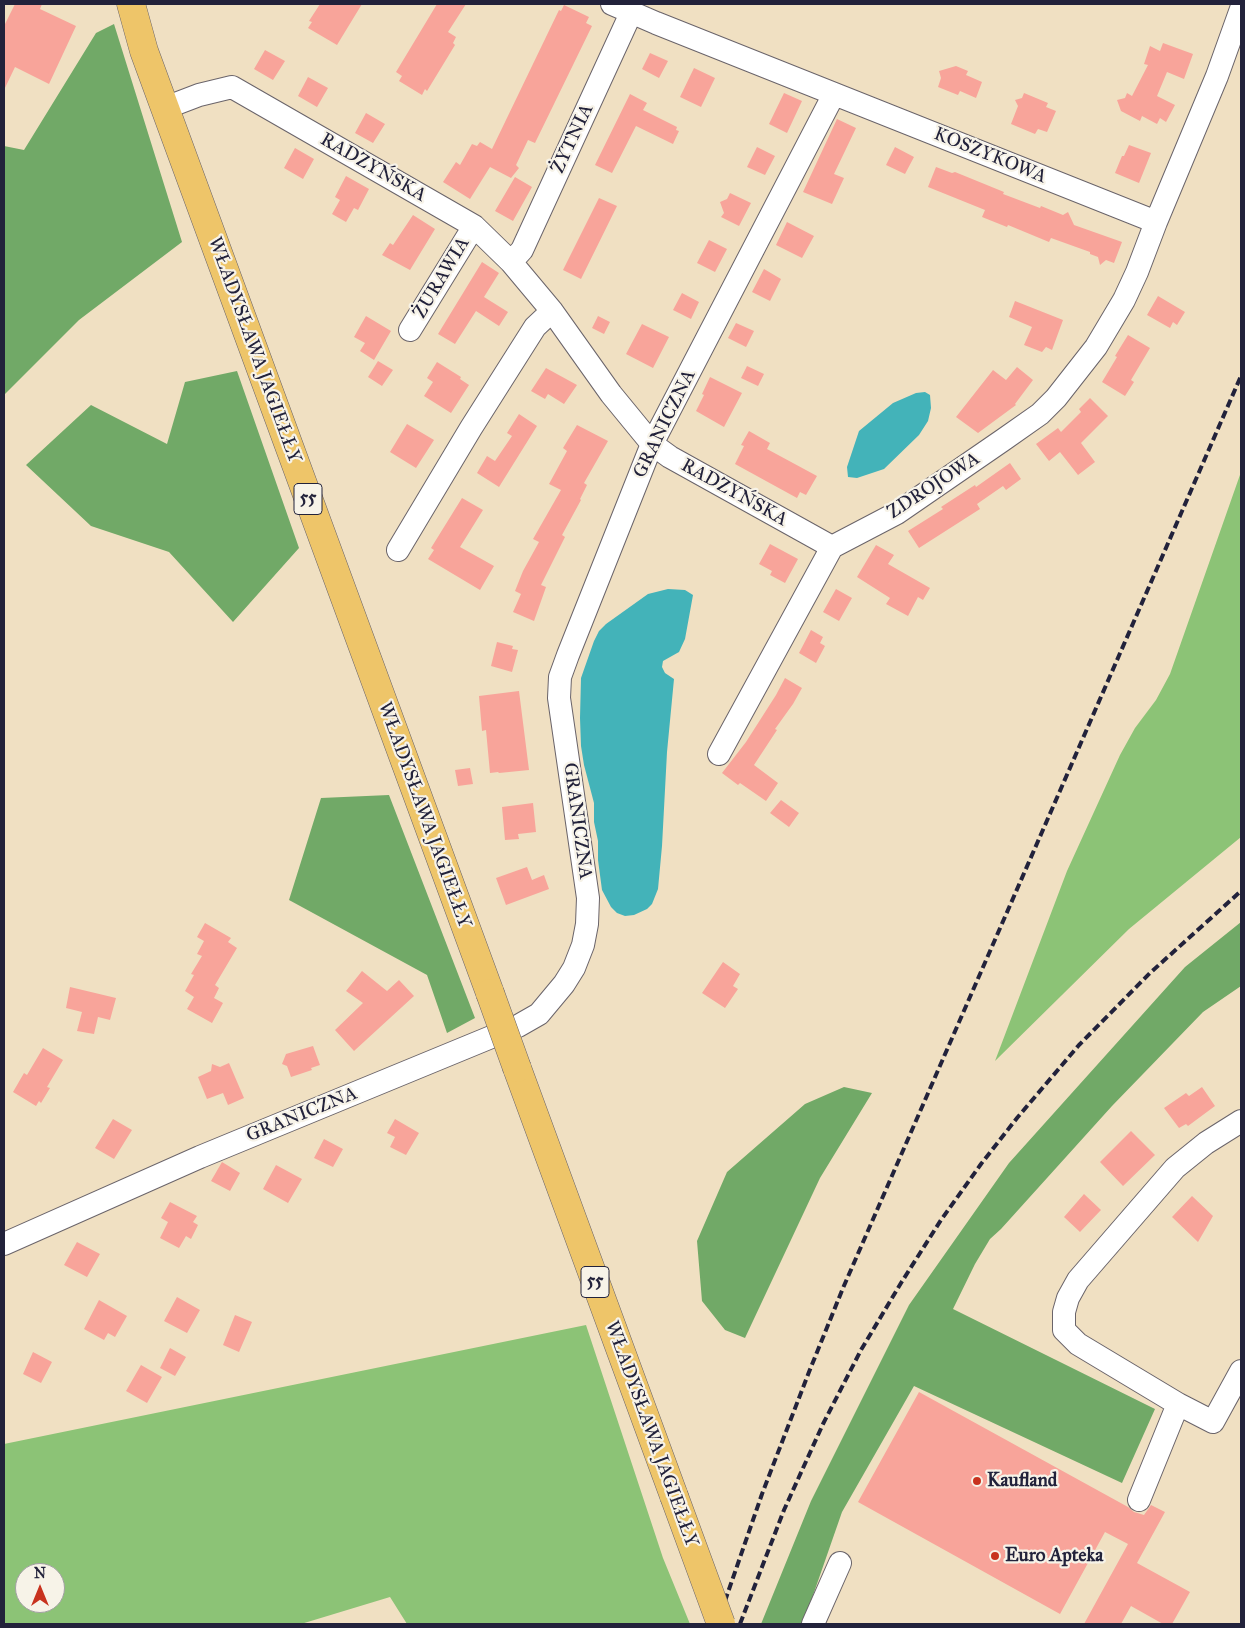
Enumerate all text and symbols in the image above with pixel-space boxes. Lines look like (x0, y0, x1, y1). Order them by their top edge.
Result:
street label: ŻYTNIA (547, 101, 599, 177)
street label: KOSZYKOWA (930, 123, 1050, 189)
street label: RADZYŃSKA (316, 128, 430, 208)
street label: ŻURAWIA (409, 233, 475, 323)
street label: WŁADYSŁAWA JAGIEŁŁY (202, 234, 306, 466)
street label: GRANICZNA (629, 366, 701, 482)
street label: ZDROJOWA (884, 448, 984, 524)
street label: RADZYŃSKA (677, 454, 791, 532)
road number: 55 (294, 484, 322, 514)
street label: WŁADYSŁAWA JAGIEŁŁY (372, 699, 476, 931)
street label: GRANICZNA (558, 761, 596, 881)
street label: GRANICZNA (243, 1082, 361, 1148)
road number: 55 (581, 1266, 609, 1298)
street label: WŁADYSŁAWA JAGIEŁŁY (599, 1318, 703, 1550)
place label: Kaufland (987, 1470, 1057, 1492)
marker: Kaufland (971, 1475, 983, 1487)
place label: Euro Apteka (1005, 1545, 1103, 1567)
marker: Euro Apteka (989, 1550, 1001, 1562)
north arrow (15, 1563, 65, 1613)
text: N (34, 1565, 46, 1582)

